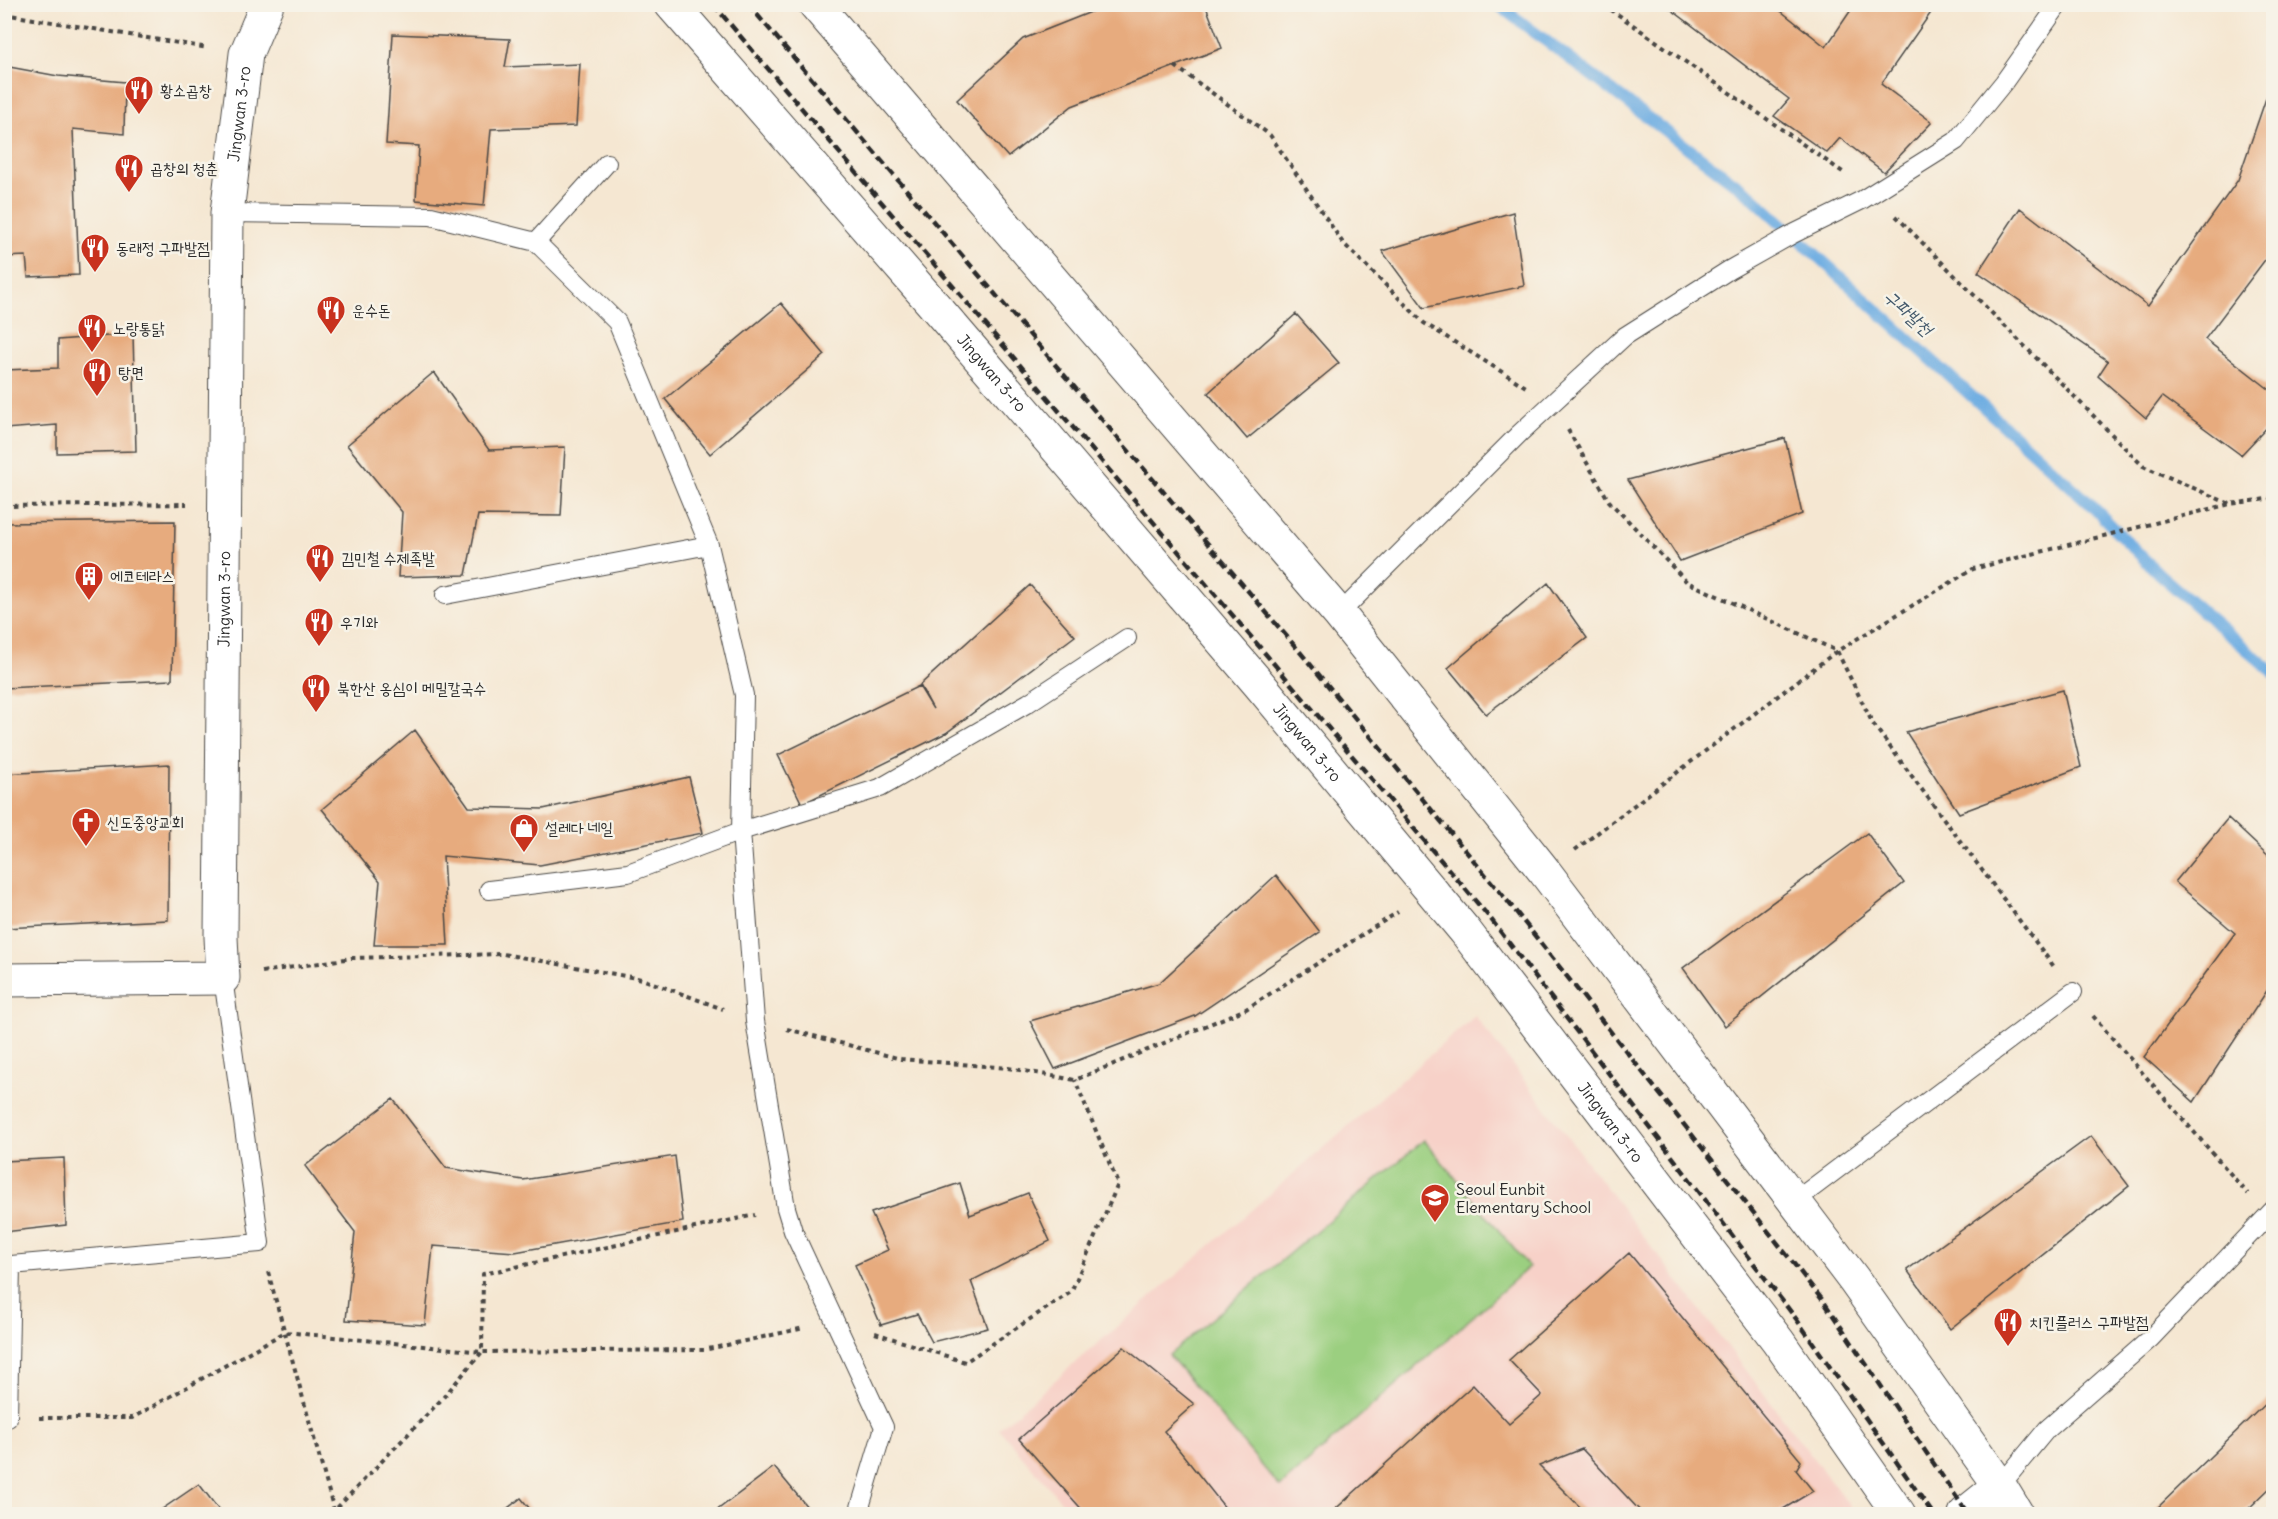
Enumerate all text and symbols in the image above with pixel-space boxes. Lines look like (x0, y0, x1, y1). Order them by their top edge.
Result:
street label: Jingwan 3-ro (223, 65, 254, 163)
restaurant icon: 황소곱창 (123, 74, 155, 116)
place label: 황소곱창 (160, 80, 212, 100)
restaurant icon: 곱창의 청춘 (113, 152, 145, 194)
place label: 곱창의 청춘 (150, 158, 218, 178)
restaurant icon: 동래정 구파발점 (79, 232, 111, 274)
place label: 동래정 구파발점 (116, 238, 210, 258)
water label: 구파발천 (1879, 285, 1939, 342)
restaurant icon: 운수돈 (315, 294, 347, 336)
place label: 운수돈 (352, 300, 391, 320)
restaurant icon: 노랑통닭 (76, 312, 108, 354)
place label: 노랑통닭 (113, 318, 165, 338)
street label: Jingwan 3-ro (953, 330, 1031, 416)
restaurant icon: 탕면 (81, 356, 113, 398)
place label: 탕면 (118, 362, 144, 382)
restaurant icon: 김민철 수제족발 (304, 542, 336, 584)
place label: 김민철 수제족발 (341, 548, 435, 568)
street label: Jingwan 3-ro (213, 551, 234, 647)
building icon: 에코테라스 (73, 560, 105, 602)
place label: 에코테라스 (110, 566, 174, 586)
restaurant icon: 우기와 (303, 606, 335, 648)
place label: 우기와 (340, 612, 379, 632)
restaurant icon: 북한산 옹심이 메밀칼국수 (300, 672, 332, 714)
place label: 북한산 옹심이 메밀칼국수 (337, 678, 486, 698)
street label: Jingwan 3-ro (1269, 699, 1346, 786)
church icon: 신도중앙교회 (70, 806, 102, 848)
place label: 신도중앙교회 (107, 812, 184, 832)
shop icon: 설레다 네일 (508, 812, 540, 854)
place label: 설레다 네일 (545, 818, 613, 838)
street label: Jingwan 3-ro (1574, 1078, 1648, 1166)
place label: Seoul Eunbit Elementary School (1456, 1179, 1591, 1217)
school or university icon: Seoul Eunbit Elementary School (1419, 1182, 1451, 1224)
restaurant icon: 치킨플러스 구파발점 (1992, 1306, 2024, 1348)
place label: 치킨플러스 구파발점 (2029, 1312, 2149, 1332)

